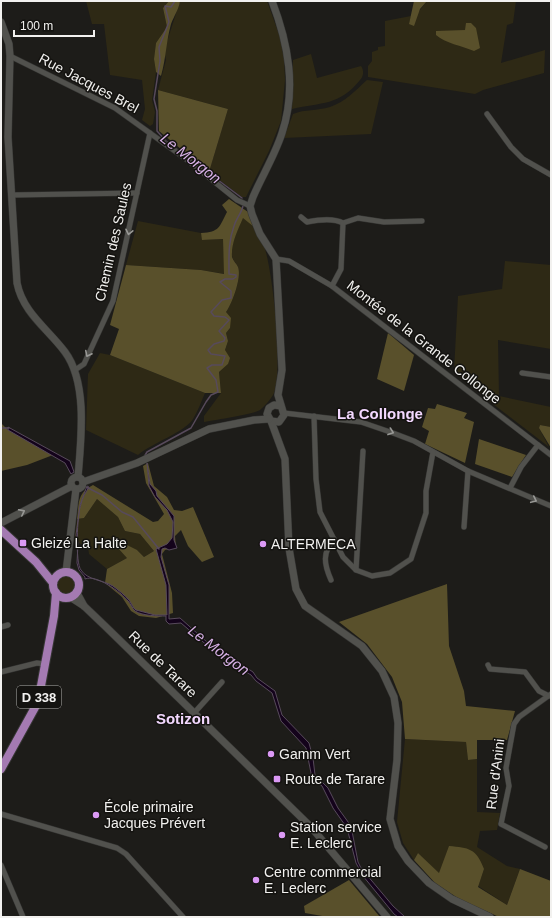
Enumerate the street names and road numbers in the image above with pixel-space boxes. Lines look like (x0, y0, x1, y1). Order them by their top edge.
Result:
street label: Rue Jacques Brel (36, 50, 142, 116)
street label: Chemin des Saules (92, 181, 134, 303)
street label: Montée de la Grande Collonge (344, 277, 504, 407)
street label: Rue de Tarare (126, 628, 201, 701)
road number: D 338 (17, 686, 61, 708)
street label: Rue d'Anini (483, 738, 507, 810)

